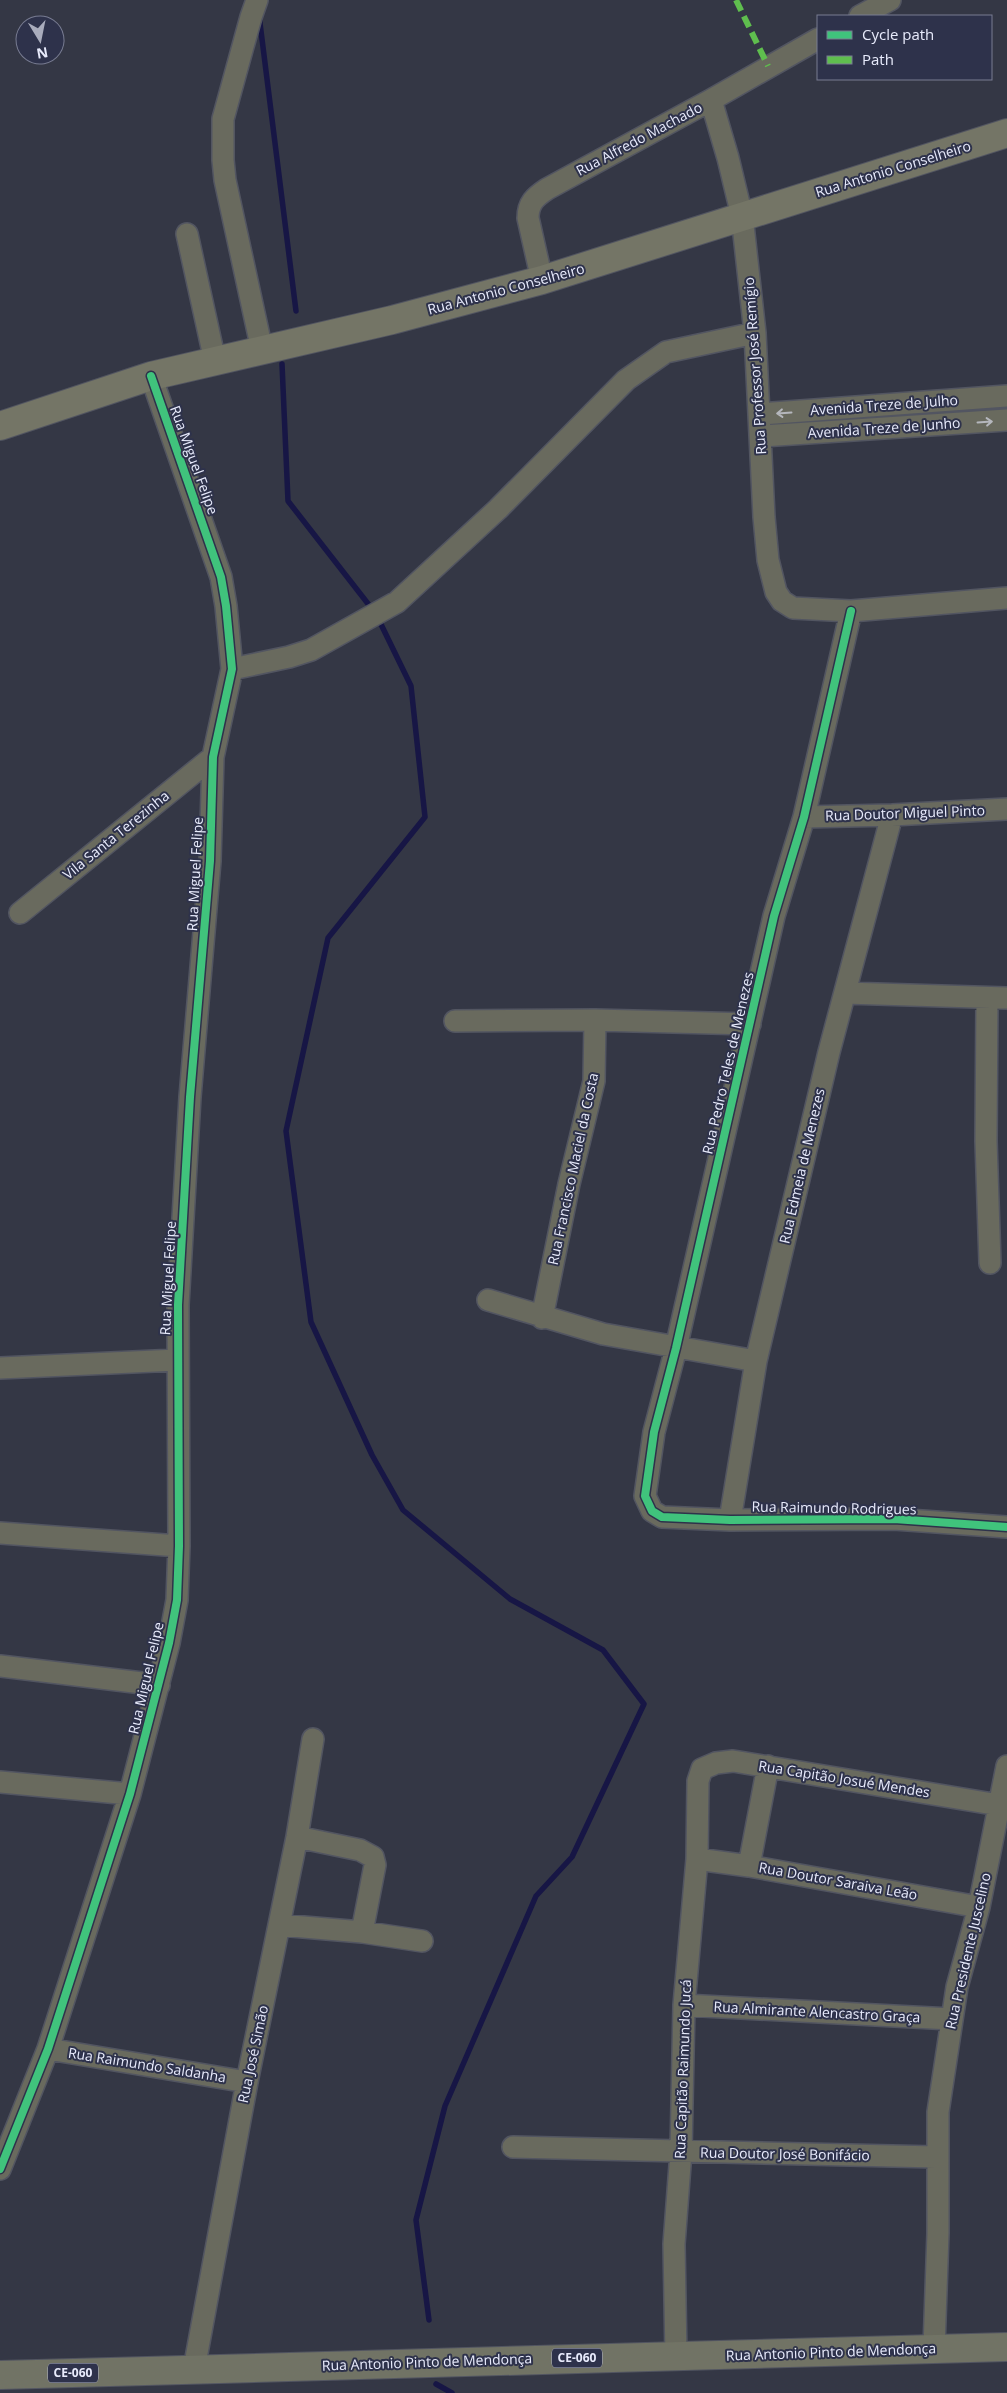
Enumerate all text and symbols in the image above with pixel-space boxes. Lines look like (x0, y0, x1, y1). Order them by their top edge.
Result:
north arrow (15, 15, 65, 65)
legend (817, 15, 992, 80)
text: Cycle path (862, 24, 934, 44)
text: N (35, 43, 50, 64)
text: Path (862, 49, 894, 69)
street label: Rua Alfredo Machado (572, 97, 705, 180)
street label: Rua Antonio Conselheiro (813, 136, 973, 201)
street label: Rua Antonio Conselheiro (425, 258, 586, 319)
street label: Rua Professor José Remígio (739, 277, 770, 455)
street label: Avenida Treze de Julho (809, 390, 959, 419)
street label: Rua Miguel Felipe (166, 403, 223, 517)
one-way arrow (776, 408, 792, 417)
street label: Avenida Treze de Junho (807, 413, 961, 442)
one-way arrow (977, 417, 993, 426)
street label: Vila Santa Terezinha (59, 786, 173, 883)
street label: Rua Doutor Miguel Pinto (825, 800, 985, 825)
street label: Rua Miguel Felipe (182, 816, 207, 932)
street label: Rua Pedro Teles de Menezes (697, 970, 758, 1156)
street label: Rua Francisco Maciel da Costa (543, 1071, 602, 1267)
street label: Rua Edmeia de Menezes (774, 1086, 829, 1245)
street label: Rua Miguel Felipe (155, 1220, 180, 1336)
street label: Rua Raimundo Rodrigues (751, 1497, 917, 1518)
street label: Rua Miguel Felipe (123, 1620, 168, 1736)
street label: Rua Capitão Josué Mendes (757, 1756, 931, 1801)
street label: Rua Doutor Saraiva Leão (757, 1857, 919, 1904)
street label: Rua Presidente Juscelino (940, 1871, 995, 2031)
street label: Rua Capitão Raimundo Jucá (670, 1979, 695, 2159)
street label: Rua Almirante Alencastro Graça (713, 1997, 921, 2026)
street label: Rua José Simão (233, 2003, 272, 2104)
street label: Rua Raimundo Saldanha (67, 2043, 227, 2086)
street label: Rua Doutor José Bonifácio (700, 2143, 870, 2164)
street label: Rua Antonio Pinto de Mendonça (725, 2338, 936, 2365)
street label: Rua Antonio Pinto de Mendonça (321, 2348, 532, 2375)
road number: CE-060 (552, 2348, 602, 2368)
road number: CE-060 (48, 2364, 98, 2382)

